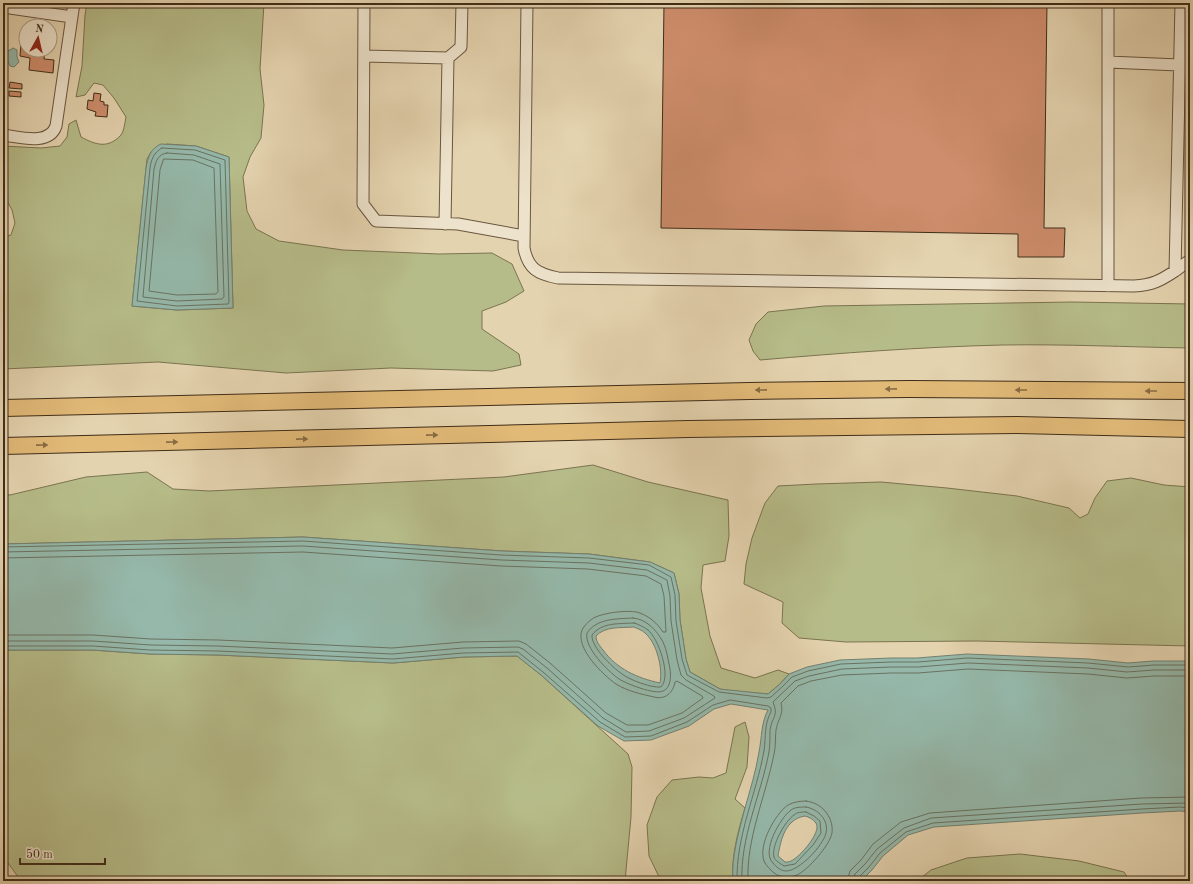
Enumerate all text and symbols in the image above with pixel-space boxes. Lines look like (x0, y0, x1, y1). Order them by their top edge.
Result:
north arrow (18, 18, 58, 58)
text: N (34, 24, 45, 36)
one-way arrow (884, 386, 897, 392)
one-way arrow (754, 387, 767, 393)
one-way arrow (1014, 387, 1027, 393)
one-way arrow (1144, 388, 1157, 394)
one-way arrow (426, 432, 438, 439)
one-way arrow (296, 436, 309, 442)
one-way arrow (166, 439, 179, 445)
one-way arrow (36, 442, 49, 448)
scale bar (20, 840, 105, 866)
text: 50 m (26, 848, 53, 861)

